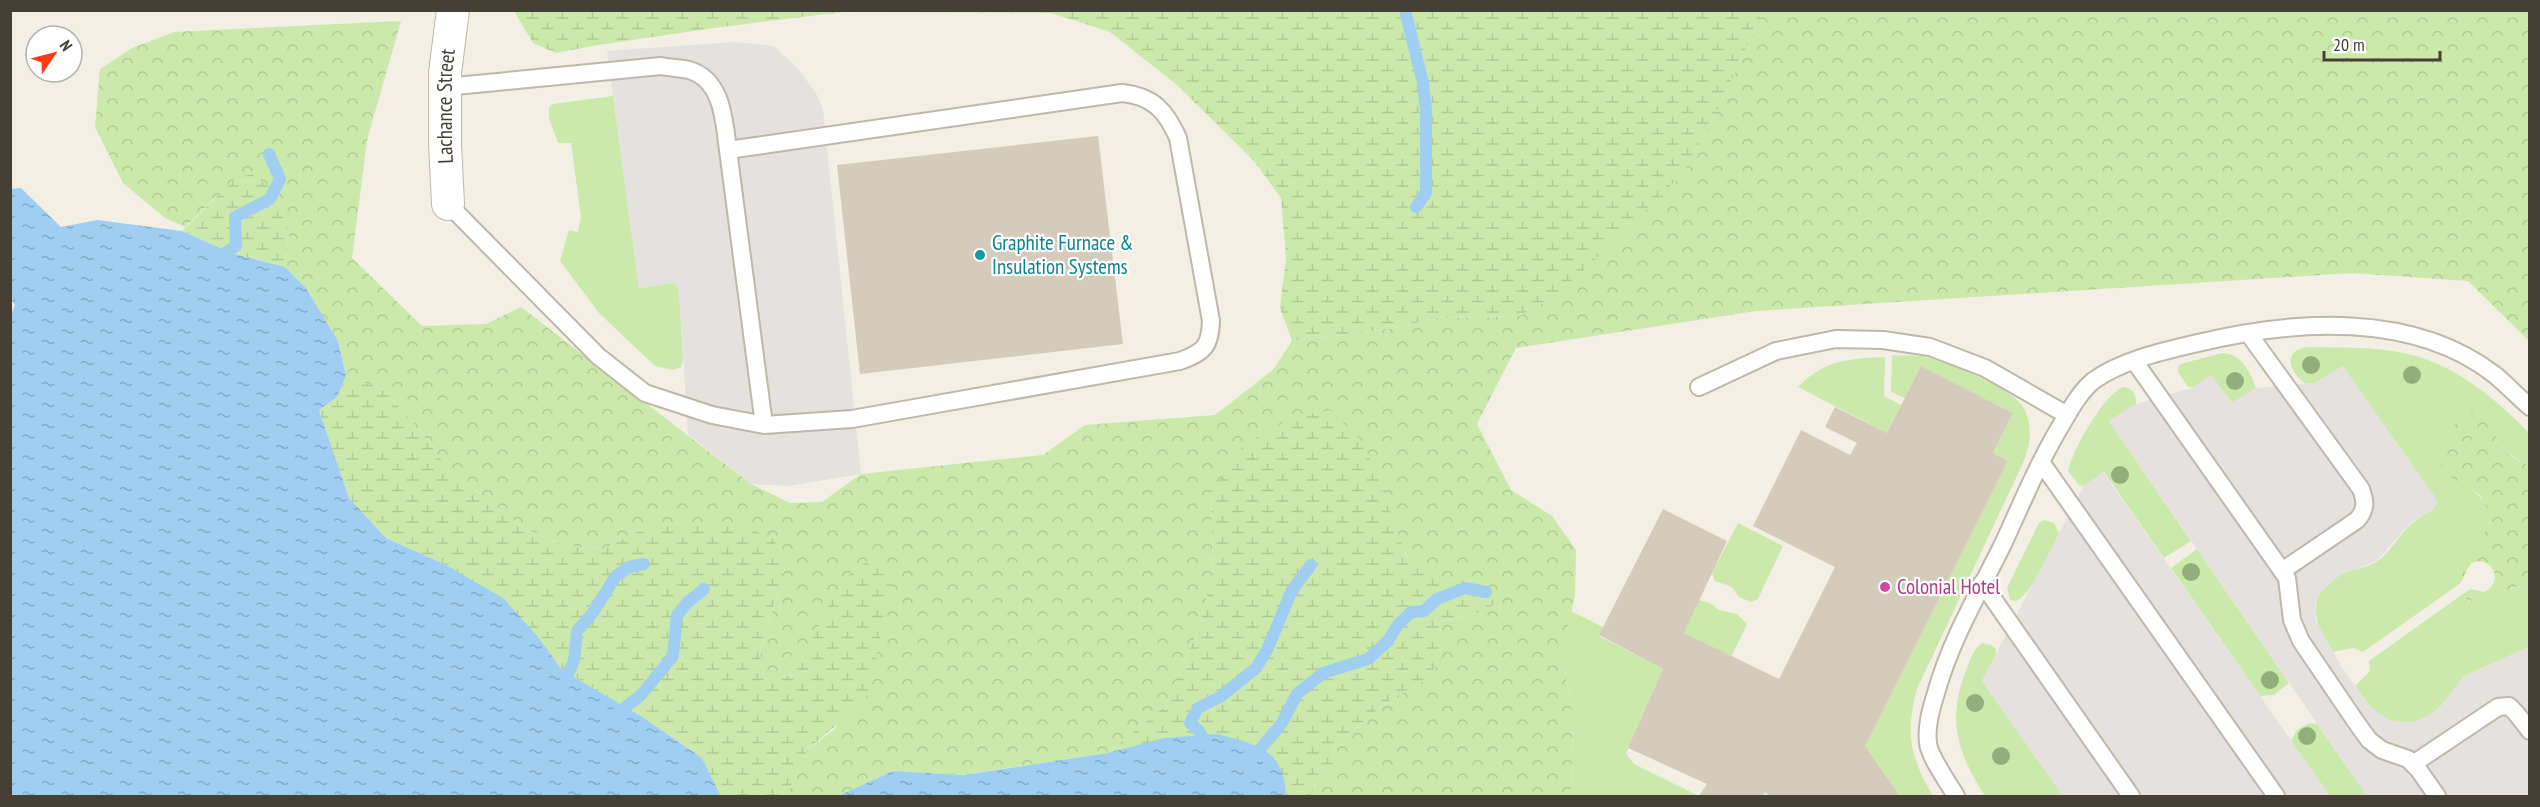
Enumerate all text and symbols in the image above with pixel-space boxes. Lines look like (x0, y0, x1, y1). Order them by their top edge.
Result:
north arrow (24, 24, 84, 84)
scale bar (2324, 24, 2440, 62)
text: 20 m (2333, 33, 2365, 56)
text: N (56, 36, 77, 55)
street label: Lachance Street (431, 47, 461, 164)
place label: Graphite Furnace & Insulation Systems (992, 229, 1133, 280)
marker: Graphite Furnace & Insulation Systems (973, 248, 987, 262)
place label: Colonial Hotel (1897, 573, 2000, 600)
marker: Colonial Hotel (1878, 580, 1892, 594)

